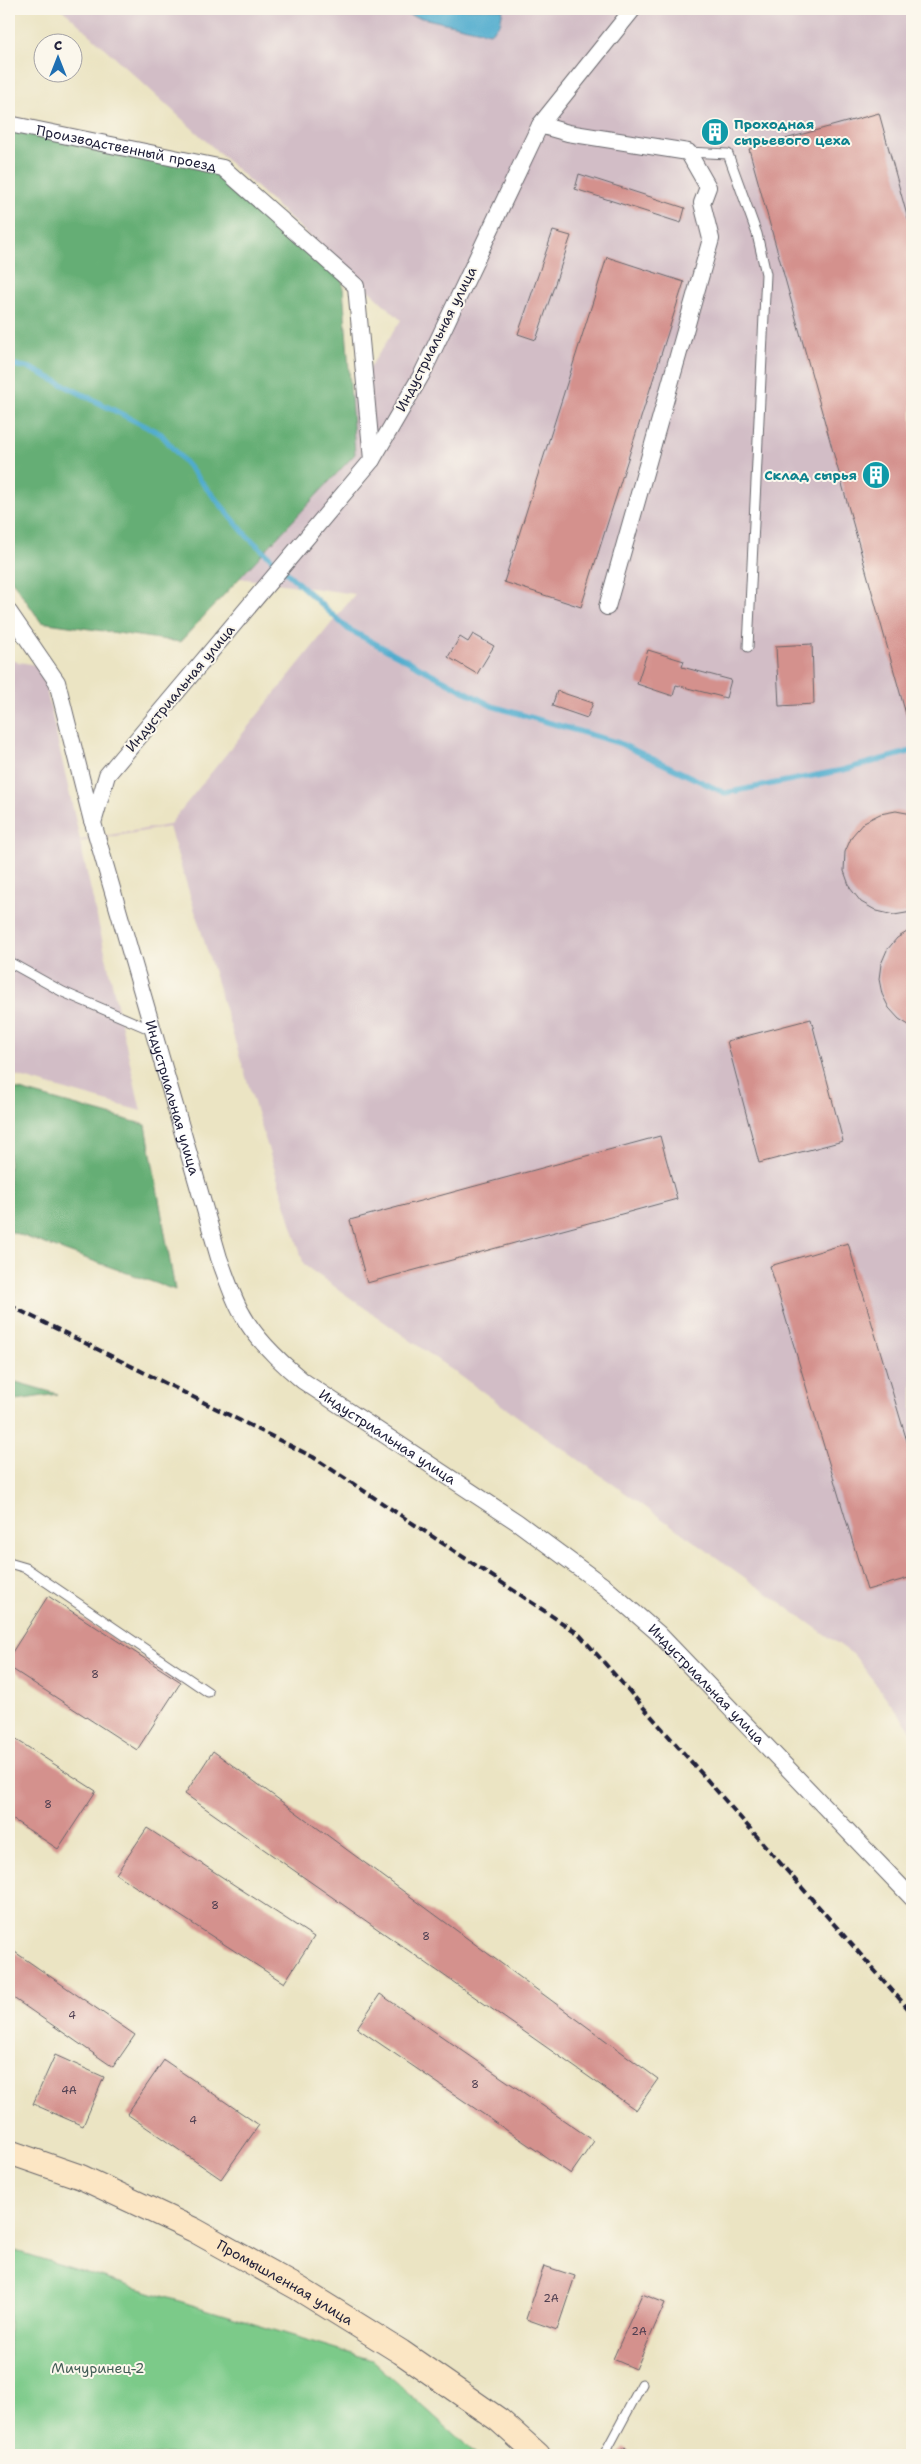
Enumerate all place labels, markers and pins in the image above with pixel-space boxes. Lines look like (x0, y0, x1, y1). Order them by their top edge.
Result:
place label: Проходная сырьевого цеха (734, 115, 851, 149)
building icon: Проходная сырьевого цеха (700, 117, 730, 147)
building icon: Склад сырья (861, 460, 891, 490)
place label: Склад сырья (764, 466, 857, 484)

